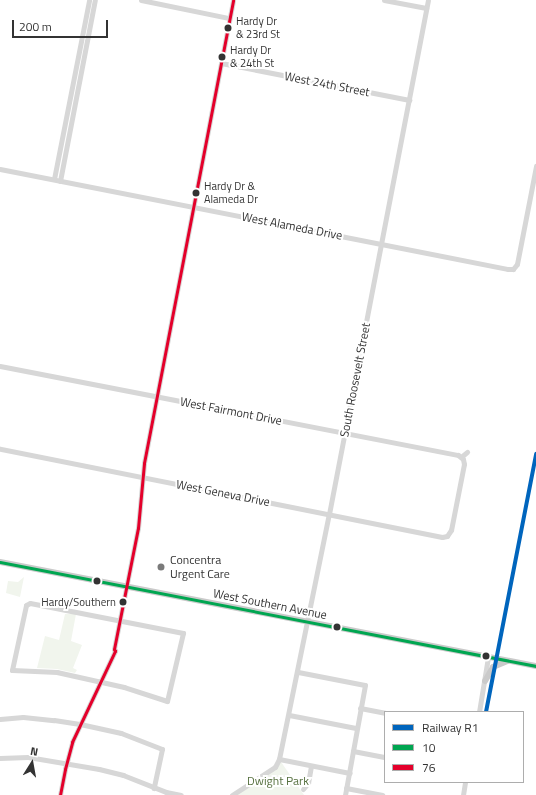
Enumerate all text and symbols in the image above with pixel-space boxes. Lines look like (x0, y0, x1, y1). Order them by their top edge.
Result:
scale bar (14, 12, 110, 38)
place label: Hardy Dr & 23rd St (236, 15, 280, 41)
text: 200 m (19, 17, 52, 36)
marker: Hardy Dr & 23rd St (223, 23, 233, 33)
place label: Hardy Dr & 24th St (230, 44, 274, 70)
marker: Hardy Dr & 24th St (217, 52, 227, 62)
street label: West 24th Street (283, 69, 371, 99)
place label: Hardy Dr & Alameda Dr (204, 180, 258, 206)
marker: Hardy Dr & Alameda Dr (191, 188, 201, 198)
street label: West Alameda Drive (240, 209, 344, 243)
street label: South Roosevelt Street (337, 322, 373, 438)
street label: West Fairmont Drive (179, 394, 283, 428)
street label: West Geneva Drive (175, 477, 271, 509)
place label: Concentra Urgent Care (170, 553, 230, 581)
marker: Concentra Urgent Care (155, 561, 167, 573)
unlabelled marker (92, 576, 102, 586)
street label: West Southern Avenue (212, 586, 328, 622)
place label: Hardy/Southern (41, 595, 116, 609)
marker: Hardy/Southern (118, 597, 128, 607)
unlabelled marker (332, 622, 342, 632)
unlabelled marker (481, 651, 491, 661)
legend (384, 711, 524, 783)
text: Railway R1 (422, 718, 478, 737)
text: 10 (422, 738, 435, 757)
north arrow (12, 743, 52, 783)
text: N (29, 743, 40, 760)
text: 76 (422, 758, 435, 777)
park label: Dwight Park (247, 774, 309, 788)

